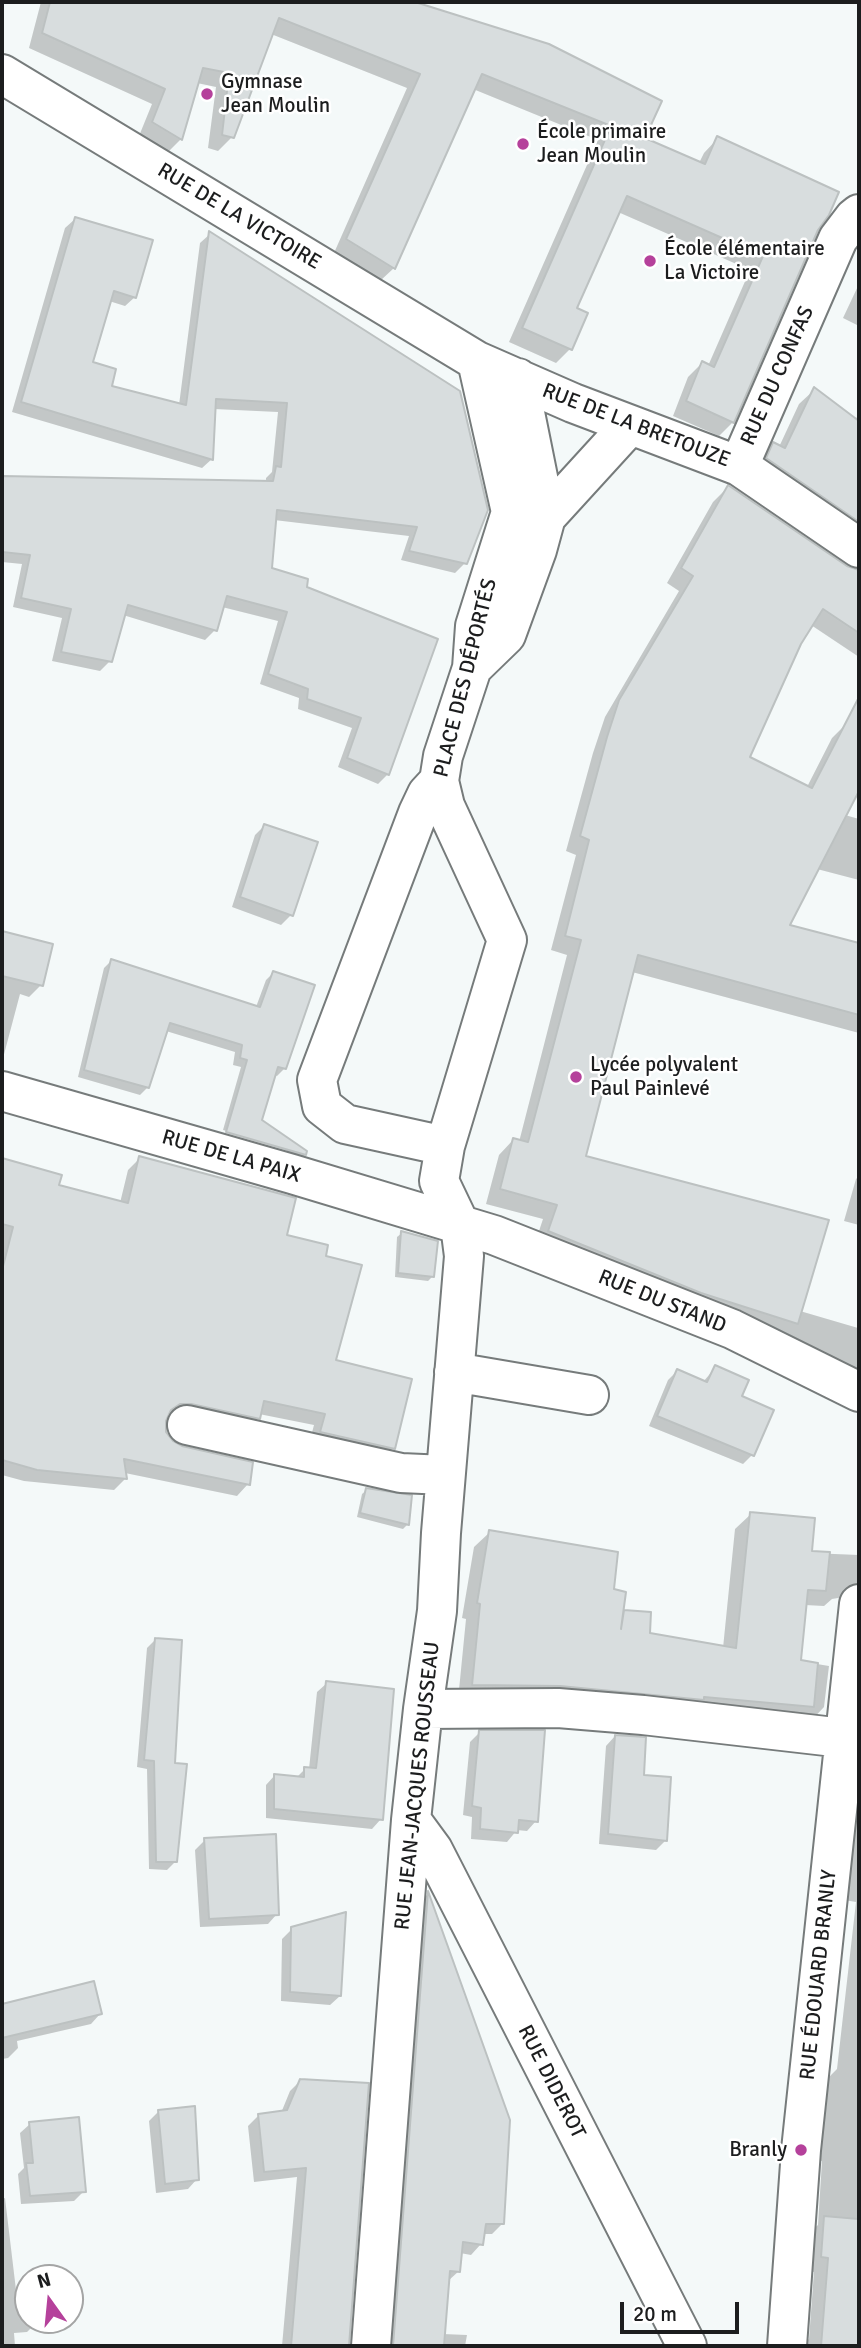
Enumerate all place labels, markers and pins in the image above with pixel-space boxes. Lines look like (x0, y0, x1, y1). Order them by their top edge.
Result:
place label: Gymnase Jean Moulin (221, 69, 330, 119)
marker: Gymnase Jean Moulin (199, 86, 215, 102)
place label: École primaire Jean Moulin (537, 119, 666, 169)
marker: École primaire Jean Moulin (515, 136, 531, 152)
place label: École élémentaire La Victoire (664, 236, 825, 286)
marker: École élémentaire La Victoire (642, 253, 658, 269)
place label: Lycée polyvalent Paul Painlevé (590, 1052, 738, 1102)
marker: Lycée polyvalent Paul Painlevé (568, 1069, 584, 1085)
place label: Branly (729, 2137, 787, 2163)
marker: Branly (793, 2142, 809, 2158)

